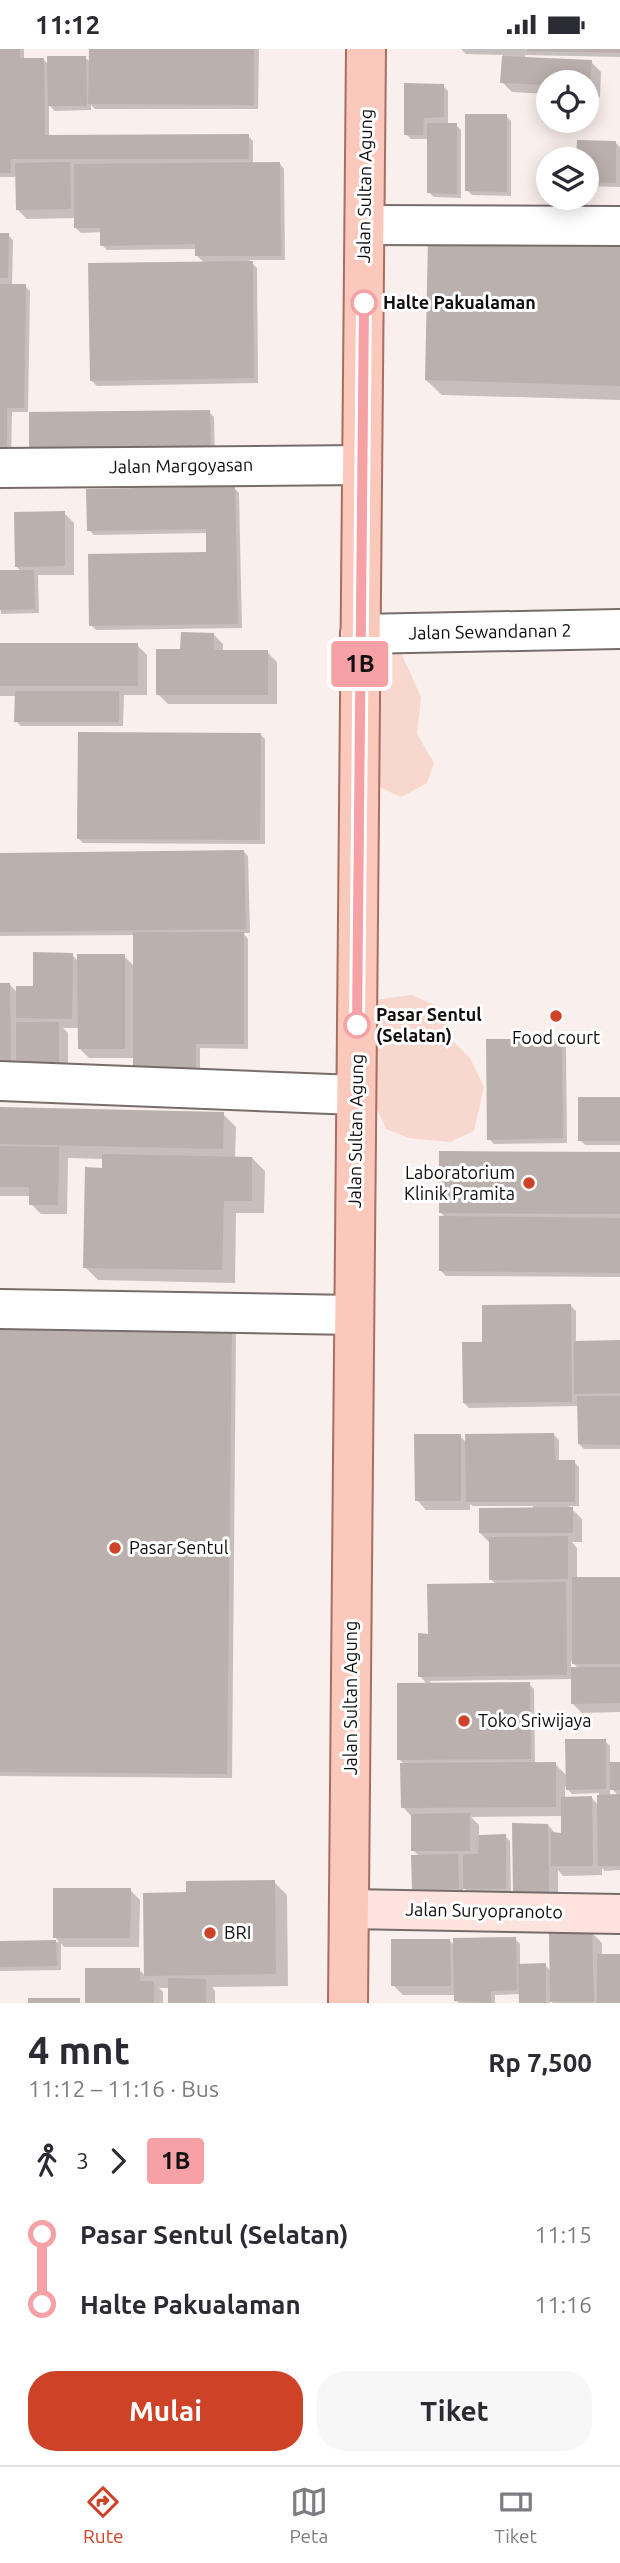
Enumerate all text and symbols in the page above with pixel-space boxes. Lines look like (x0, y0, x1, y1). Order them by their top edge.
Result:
text: 11:12 (35, 10, 100, 39)
map controls (536, 70, 599, 210)
button: locate (536, 70, 599, 133)
street label: Jalan Sultan Agung (353, 109, 375, 263)
button: layers (536, 147, 599, 210)
marker: Halte Pakualaman (351, 290, 377, 316)
place label: Halte Pakualaman (383, 292, 536, 312)
street label: Jalan Margoyasan (109, 454, 253, 476)
street label: Jalan Sewandanan 2 (408, 620, 572, 642)
line badge: 1B (328, 641, 392, 687)
text: 1B (345, 650, 375, 677)
place label: Pasar Sentul (Selatan) (376, 1004, 482, 1046)
marker: Food court (548, 1008, 564, 1024)
marker: Pasar Sentul (Selatan) (344, 1012, 370, 1038)
place label: Food court (512, 1027, 600, 1047)
street label: Jalan Sultan Agung (344, 1054, 366, 1208)
place label: Laboratorium Klinik Pramita (404, 1162, 515, 1203)
marker: Laboratorium Klinik Pramita (521, 1175, 537, 1191)
place label: Pasar Sentul (129, 1537, 229, 1557)
marker: Pasar Sentul (107, 1540, 123, 1556)
street label: Jalan Sultan Agung (340, 1621, 360, 1775)
place label: Toko Sriwijaya (478, 1710, 592, 1730)
marker: Toko Sriwijaya (456, 1713, 472, 1729)
street label: Jalan Suryopranoto (405, 1899, 563, 1921)
place label: BRI (224, 1922, 251, 1942)
marker: BRI (202, 1925, 218, 1941)
text: 4 mnt (28, 2029, 130, 2071)
text: Rp 7,500 (488, 2048, 592, 2077)
text: 11:12 – 11:16 · Bus (28, 2076, 219, 2101)
icon: walk (28, 2142, 66, 2180)
icon: forward (99, 2142, 137, 2180)
text: 1B (161, 2147, 190, 2174)
text: 3 (76, 2148, 89, 2173)
text: Pasar Sentul (Selatan) (80, 2220, 348, 2249)
text: 11:15 (534, 2222, 592, 2247)
text: Halte Pakualaman (80, 2290, 301, 2319)
text: 11:16 (534, 2292, 592, 2317)
button: Mulai (28, 2371, 303, 2451)
button: Tiket (317, 2371, 592, 2451)
tab: Rute (83, 2483, 124, 2547)
tab: Peta (290, 2483, 328, 2547)
tab: Tiket (494, 2483, 537, 2547)

